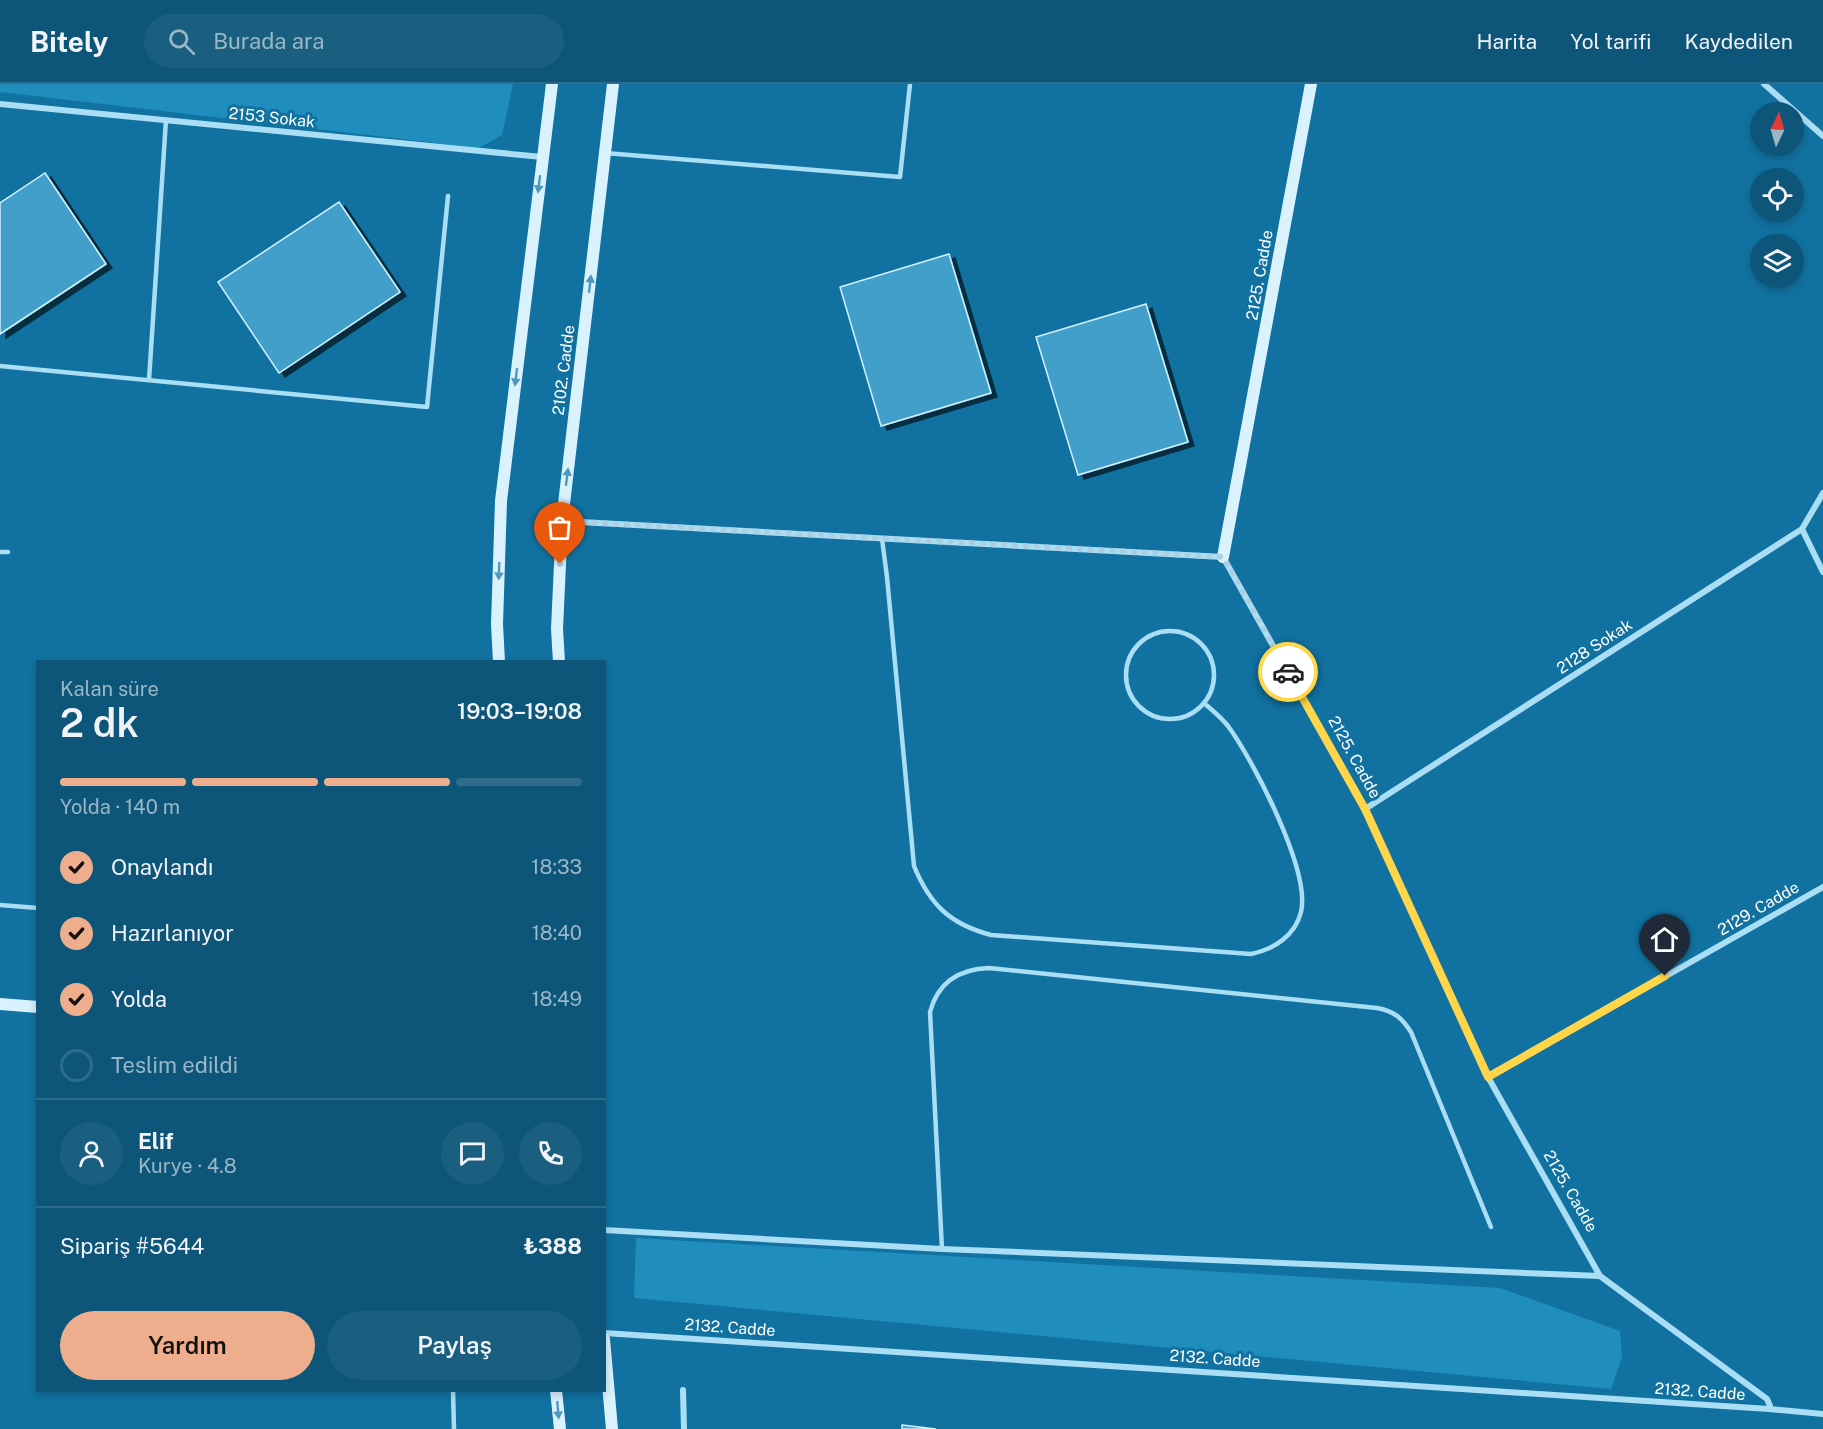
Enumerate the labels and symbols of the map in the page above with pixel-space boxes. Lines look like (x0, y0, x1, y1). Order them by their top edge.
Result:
north arrow (1750, 102, 1804, 156)
street label: 2153 Sokak (228, 104, 316, 131)
one-way arrow (534, 174, 544, 193)
street label: 2125. Cadde (1242, 229, 1277, 322)
one-way arrow (585, 274, 595, 293)
street label: 2102. Cadde (549, 324, 578, 416)
one-way arrow (511, 368, 521, 387)
one-way arrow (562, 468, 572, 487)
pin (534, 502, 585, 564)
one-way arrow (494, 562, 503, 581)
street label: 2128 Sokak (1553, 615, 1636, 678)
courier (1258, 642, 1318, 702)
street label: 2125. Cadde (1324, 713, 1385, 802)
street label: 2129. Cadde (1714, 877, 1802, 939)
pin (1639, 914, 1690, 976)
street label: 2125. Cadde (1540, 1147, 1602, 1235)
street label: 2132. Cadde (684, 1315, 776, 1340)
street label: 2132. Cadde (1169, 1346, 1261, 1371)
street label: 2132. Cadde (1654, 1379, 1746, 1404)
one-way arrow (553, 1400, 563, 1419)

